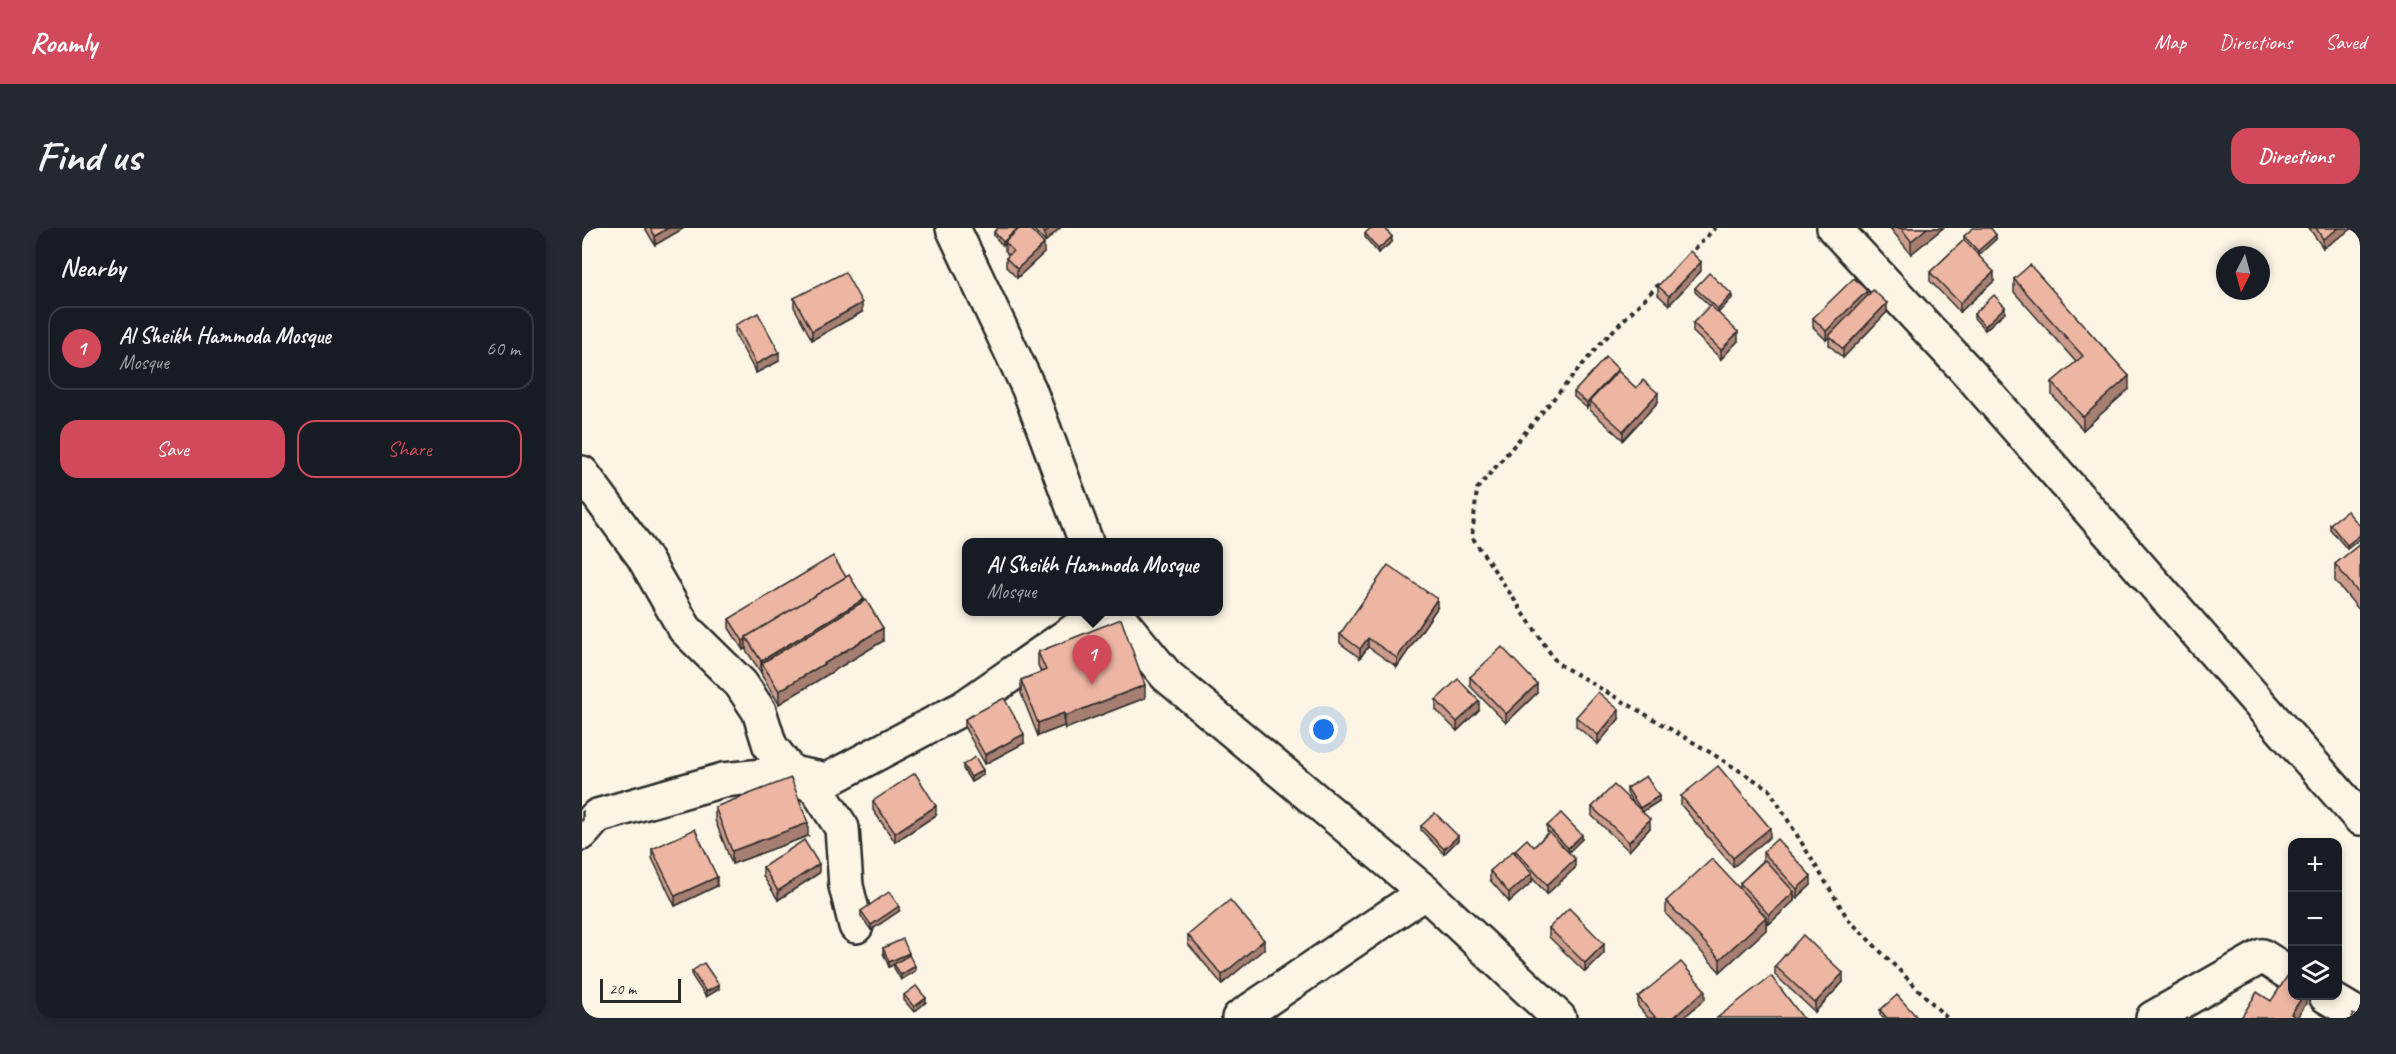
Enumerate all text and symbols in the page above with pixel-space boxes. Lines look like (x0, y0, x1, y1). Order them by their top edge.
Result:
text: Roamly (30, 25, 97, 60)
text: Map (2154, 29, 2186, 55)
text: Directions (2219, 29, 2292, 55)
text: Saved (2325, 29, 2366, 55)
button: Directions (2231, 128, 2360, 184)
text: Find us (36, 130, 141, 183)
north arrow (2216, 246, 2270, 300)
text: Nearby (60, 251, 125, 284)
text: Al Sheikh Hammoda Mosque (119, 322, 331, 350)
text: 1 (77, 336, 86, 361)
text: 60 m (486, 336, 520, 361)
text: Mosque (119, 350, 169, 375)
button: Save (60, 420, 285, 478)
button: Share (297, 420, 522, 478)
popup (962, 538, 1223, 616)
text: Al Sheikh Hammoda Mosque (987, 551, 1198, 579)
text: Mosque (987, 579, 1036, 604)
pin: 1 (1072, 636, 1112, 685)
your location (1309, 715, 1338, 744)
map controls (2288, 838, 2342, 1000)
button: + (2288, 838, 2342, 892)
button: − (2288, 892, 2342, 946)
button: layers (2288, 946, 2342, 1000)
scale bar (600, 976, 681, 1004)
text: 20 m (609, 979, 636, 999)

